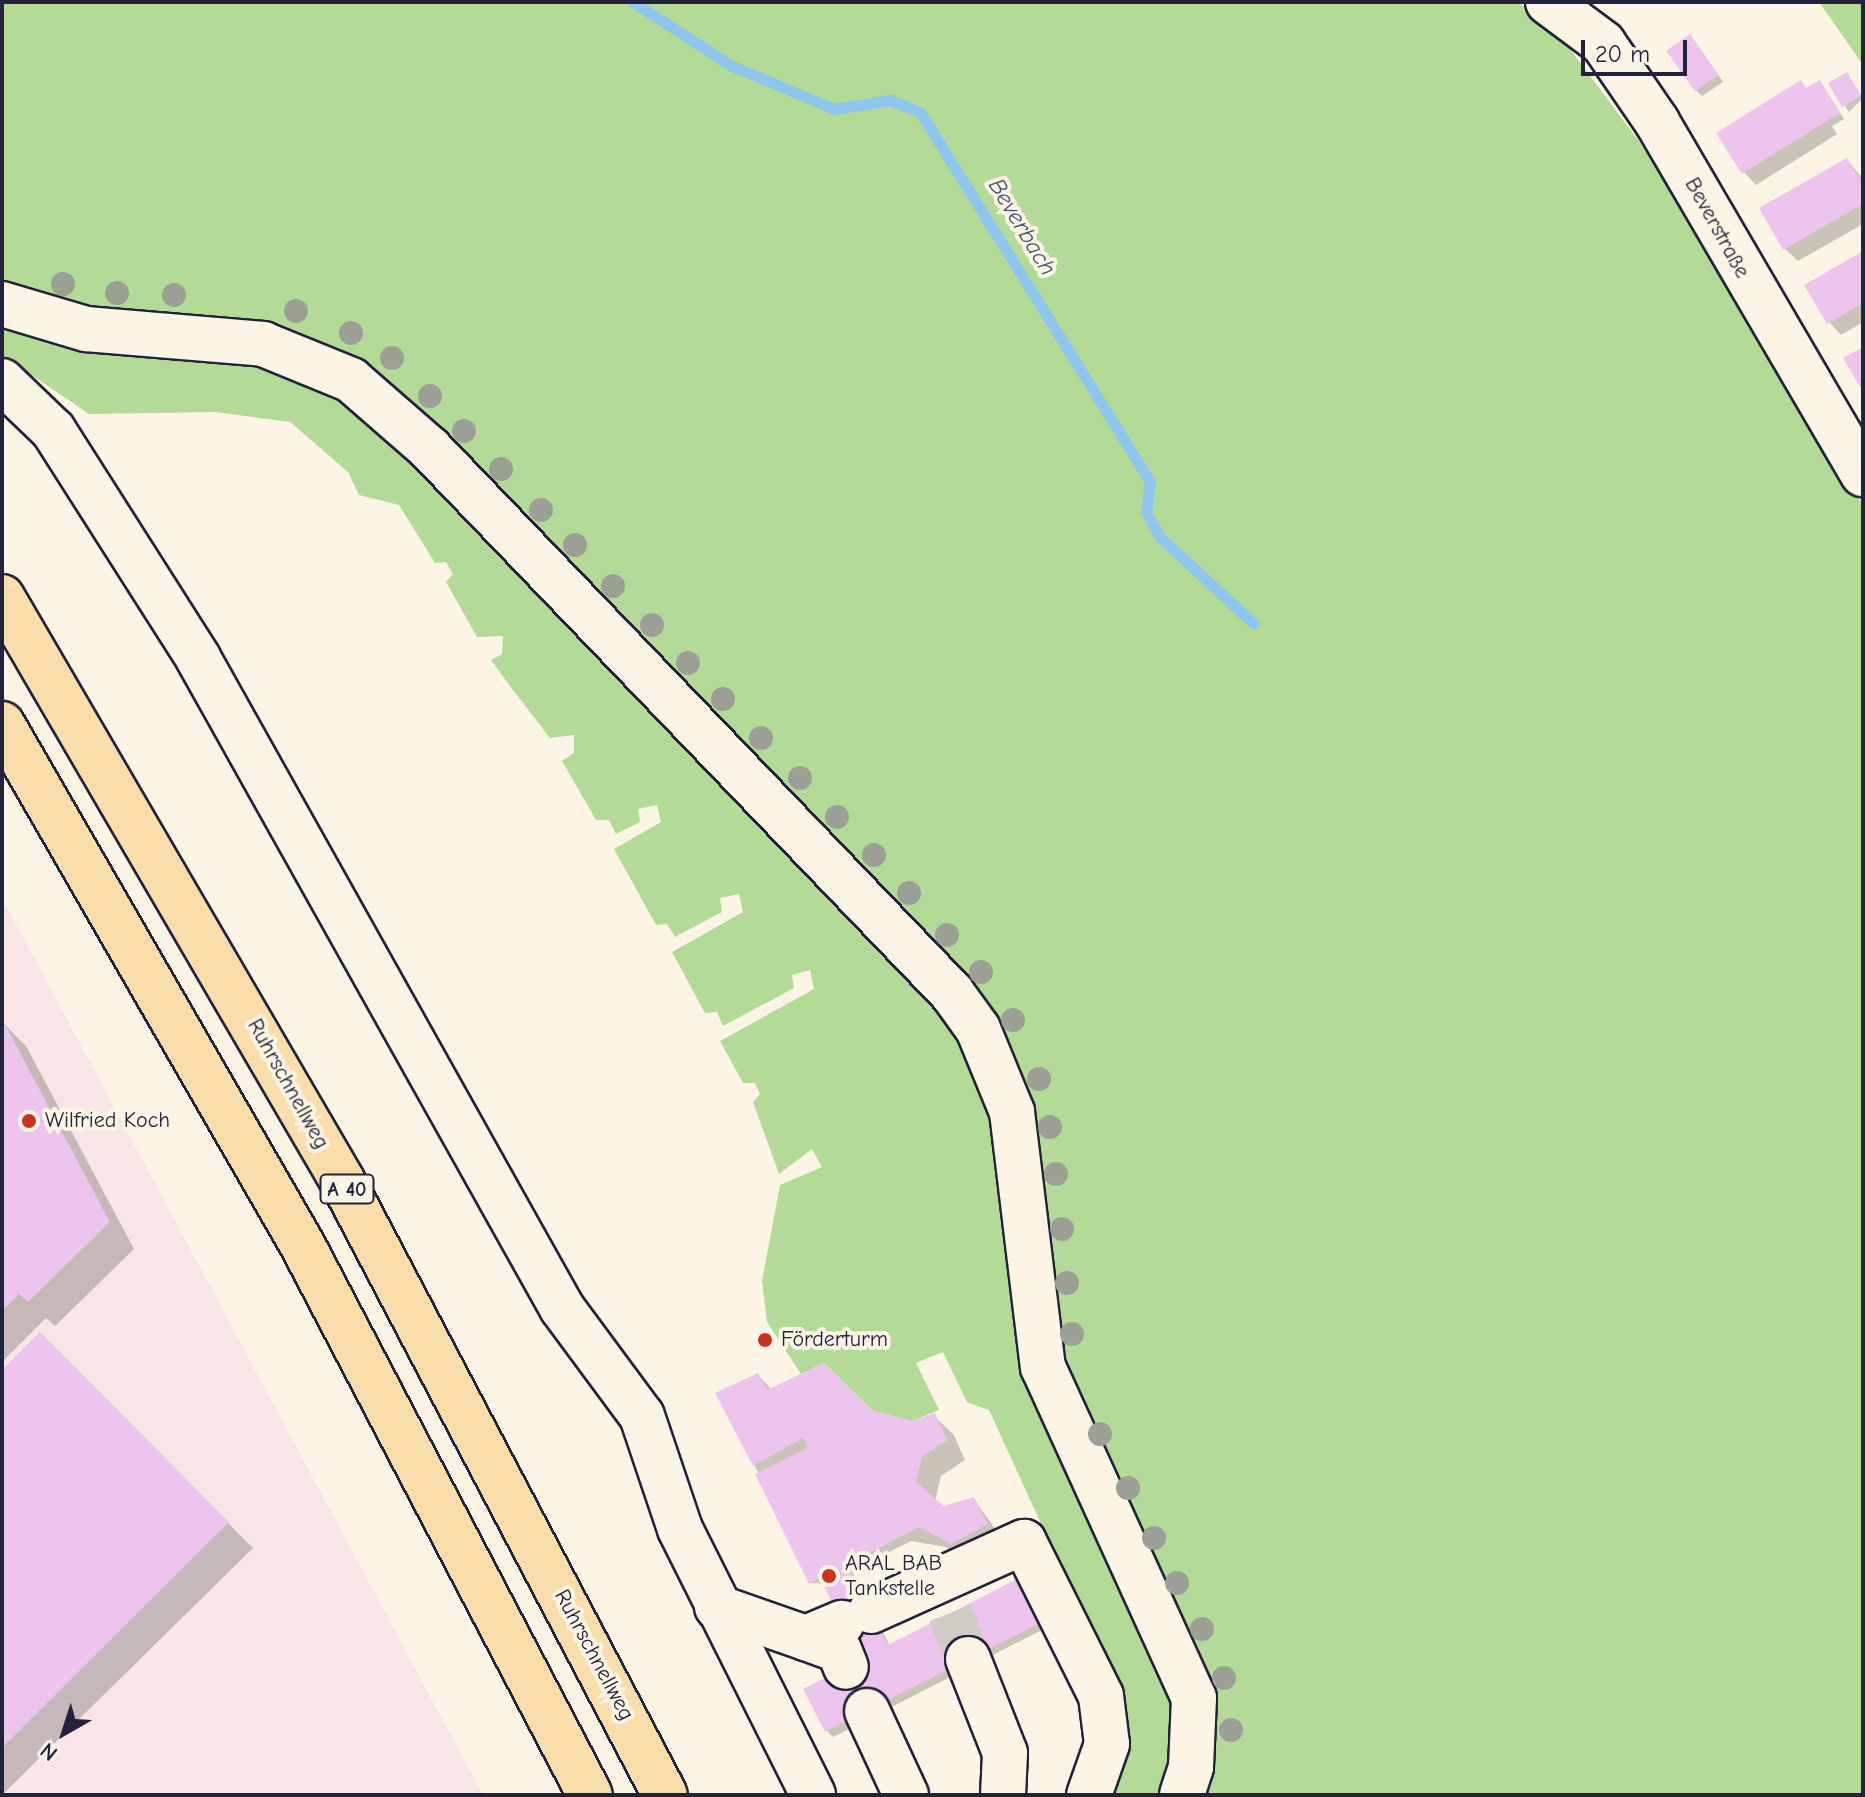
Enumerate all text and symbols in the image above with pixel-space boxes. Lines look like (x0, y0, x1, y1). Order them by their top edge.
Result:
scale bar (1585, 24, 1691, 74)
text: 20 m (1595, 40, 1650, 68)
water label: Beverbach (982, 173, 1062, 281)
street label: Beverstraße (1679, 173, 1755, 283)
street label: Ruhrschnellweg (241, 1014, 335, 1154)
place label: Wilfried Koch (45, 1108, 170, 1134)
marker: Wilfried Koch (20, 1112, 38, 1130)
road number: A 40 (319, 1173, 375, 1205)
place label: Förderturm (781, 1327, 888, 1353)
marker: Förderturm (756, 1331, 774, 1349)
place label: ARAL BAB Tankstelle (845, 1550, 942, 1602)
marker: ARAL BAB Tankstelle (820, 1567, 838, 1585)
street label: Ruhrschnellweg (548, 1585, 640, 1725)
north arrow (24, 1693, 104, 1773)
text: N (35, 1737, 63, 1766)

